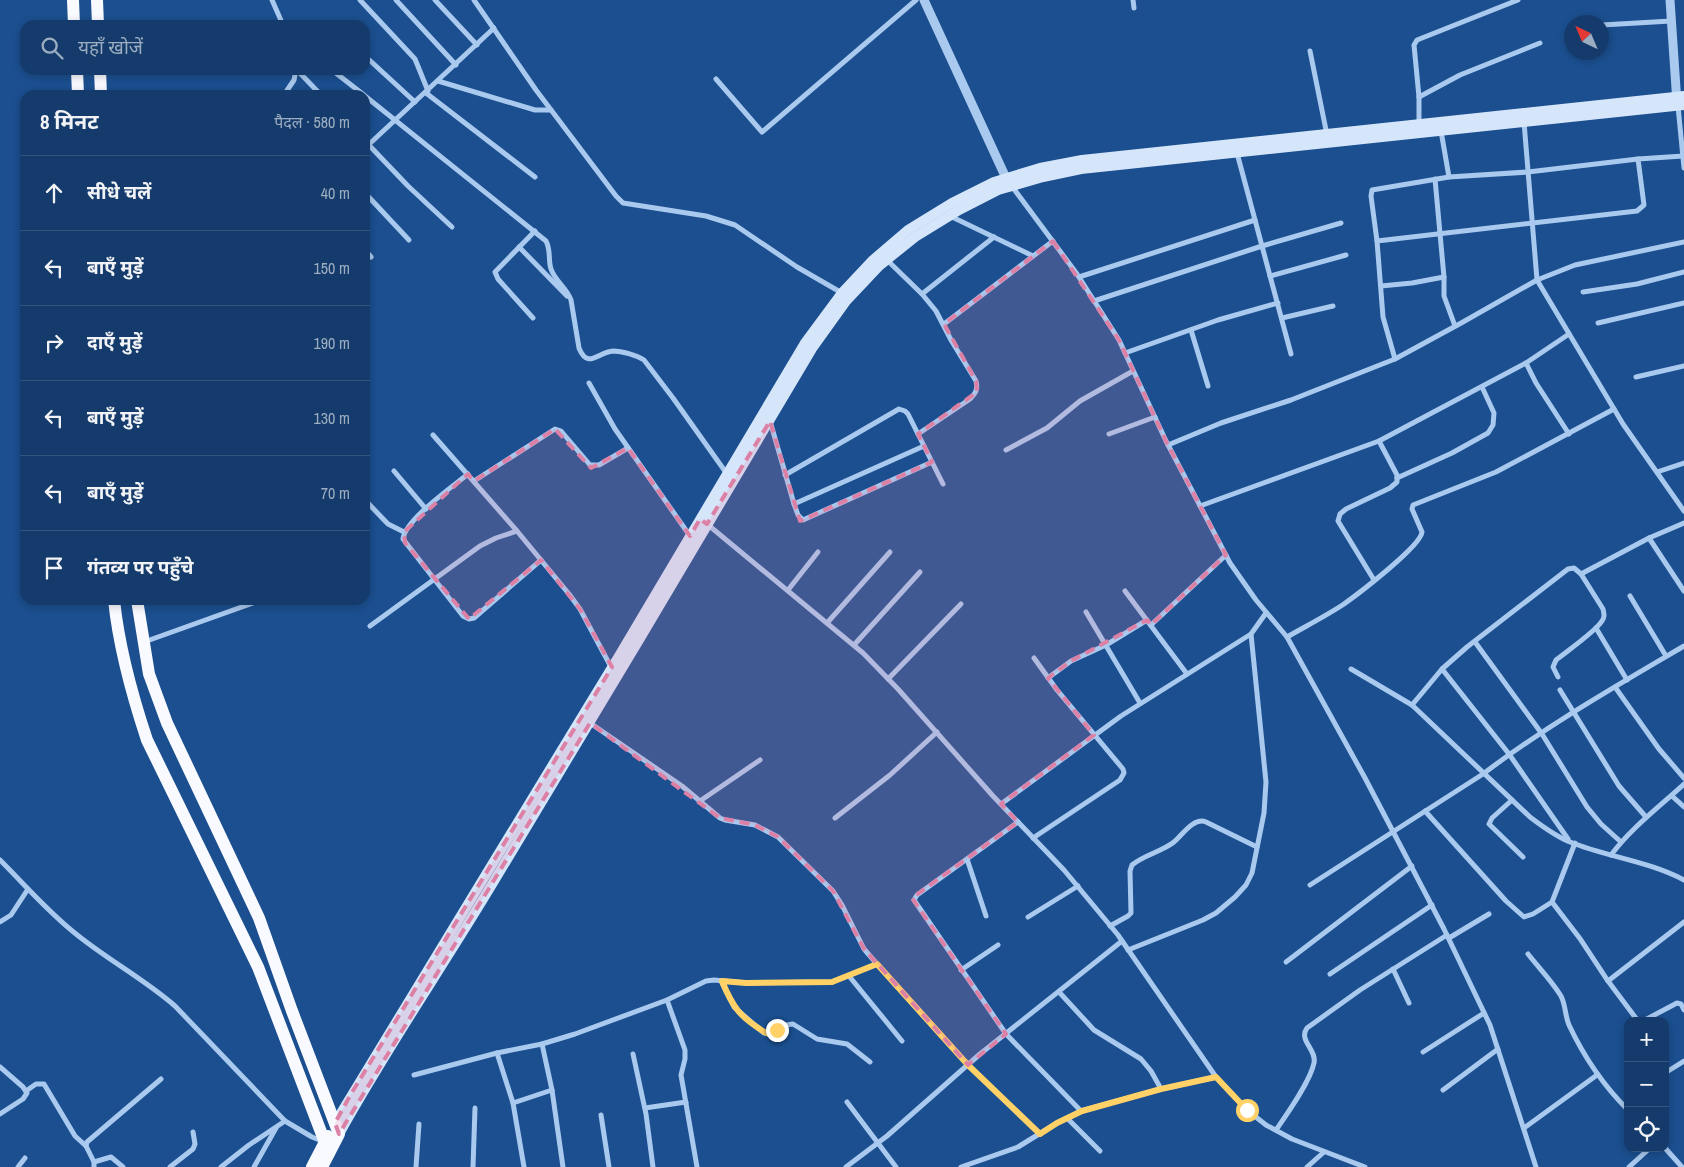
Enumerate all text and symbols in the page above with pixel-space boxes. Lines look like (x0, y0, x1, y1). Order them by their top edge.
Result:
north arrow (1564, 15, 1609, 60)
search box (20, 20, 370, 75)
icon: search (38, 34, 66, 62)
text: यहाँ खोजें (78, 34, 143, 60)
text: 8 मिनट (40, 107, 98, 136)
text: पैदल · 580 m (274, 111, 350, 133)
icon: ahead (40, 179, 68, 207)
text: सीधे चलें (87, 179, 151, 205)
text: 40 m (321, 182, 350, 204)
icon: left (40, 254, 68, 282)
text: बाएँ मुड़ें (87, 254, 143, 280)
text: 150 m (314, 257, 350, 279)
icon: right (40, 329, 68, 357)
text: दाएँ मुड़ें (87, 329, 142, 355)
text: 190 m (314, 332, 350, 354)
icon: left (40, 404, 68, 432)
text: बाएँ मुड़ें (87, 404, 143, 430)
text: 130 m (314, 407, 350, 429)
icon: left (40, 479, 68, 507)
text: बाएँ मुड़ें (87, 479, 143, 505)
text: 70 m (321, 482, 350, 504)
icon: arrive (40, 554, 68, 582)
text: गंतव्य पर पहुँचे (87, 554, 193, 580)
map controls (1624, 1017, 1669, 1152)
button: + (1624, 1017, 1669, 1062)
route end (766, 1019, 789, 1042)
button: − (1624, 1062, 1669, 1107)
route start (1236, 1099, 1259, 1122)
button: locate (1624, 1107, 1669, 1152)

